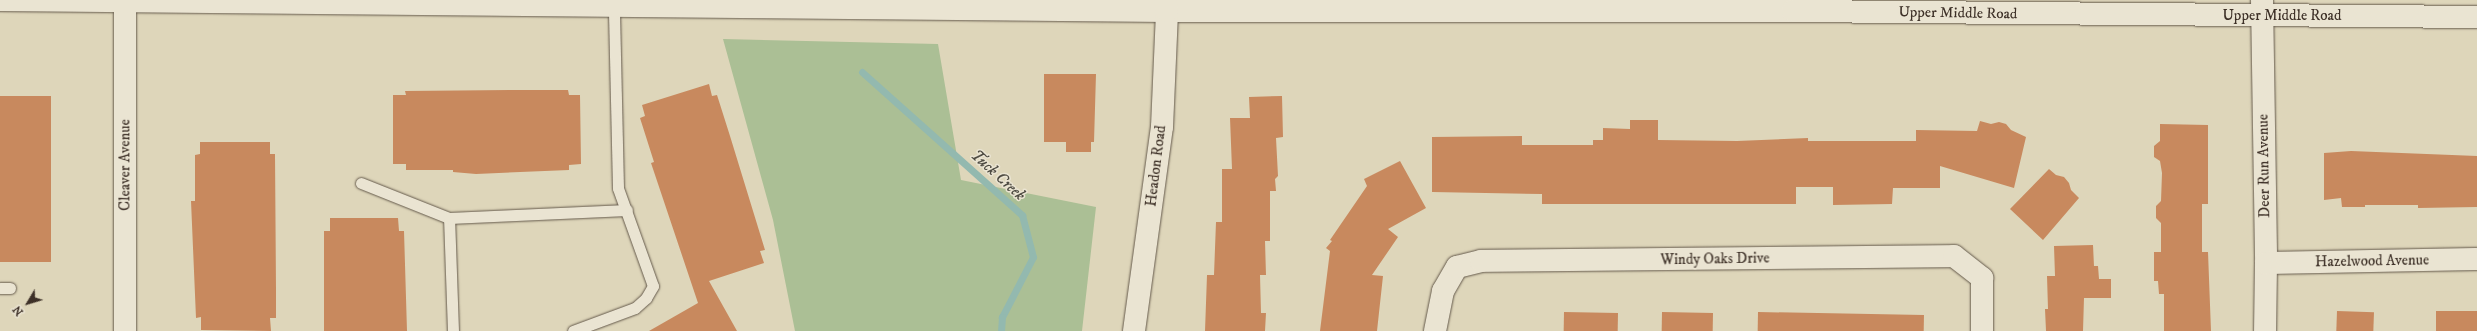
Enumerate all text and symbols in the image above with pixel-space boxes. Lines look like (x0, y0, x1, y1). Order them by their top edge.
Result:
street label: Upper Middle Road (1898, 3, 2018, 23)
street label: Upper Middle Road (2223, 7, 2341, 25)
street label: Deer Run Avenue (2254, 114, 2274, 218)
street label: Cleaver Avenue (116, 119, 134, 211)
street label: Headon Road (1142, 124, 1170, 208)
water label: Tuck Creek (967, 145, 1029, 205)
street label: Windy Oaks Drive (1660, 249, 1770, 269)
street label: Hazelwood Avenue (2315, 251, 2429, 271)
north arrow (8, 283, 48, 323)
text: N (10, 303, 27, 318)

